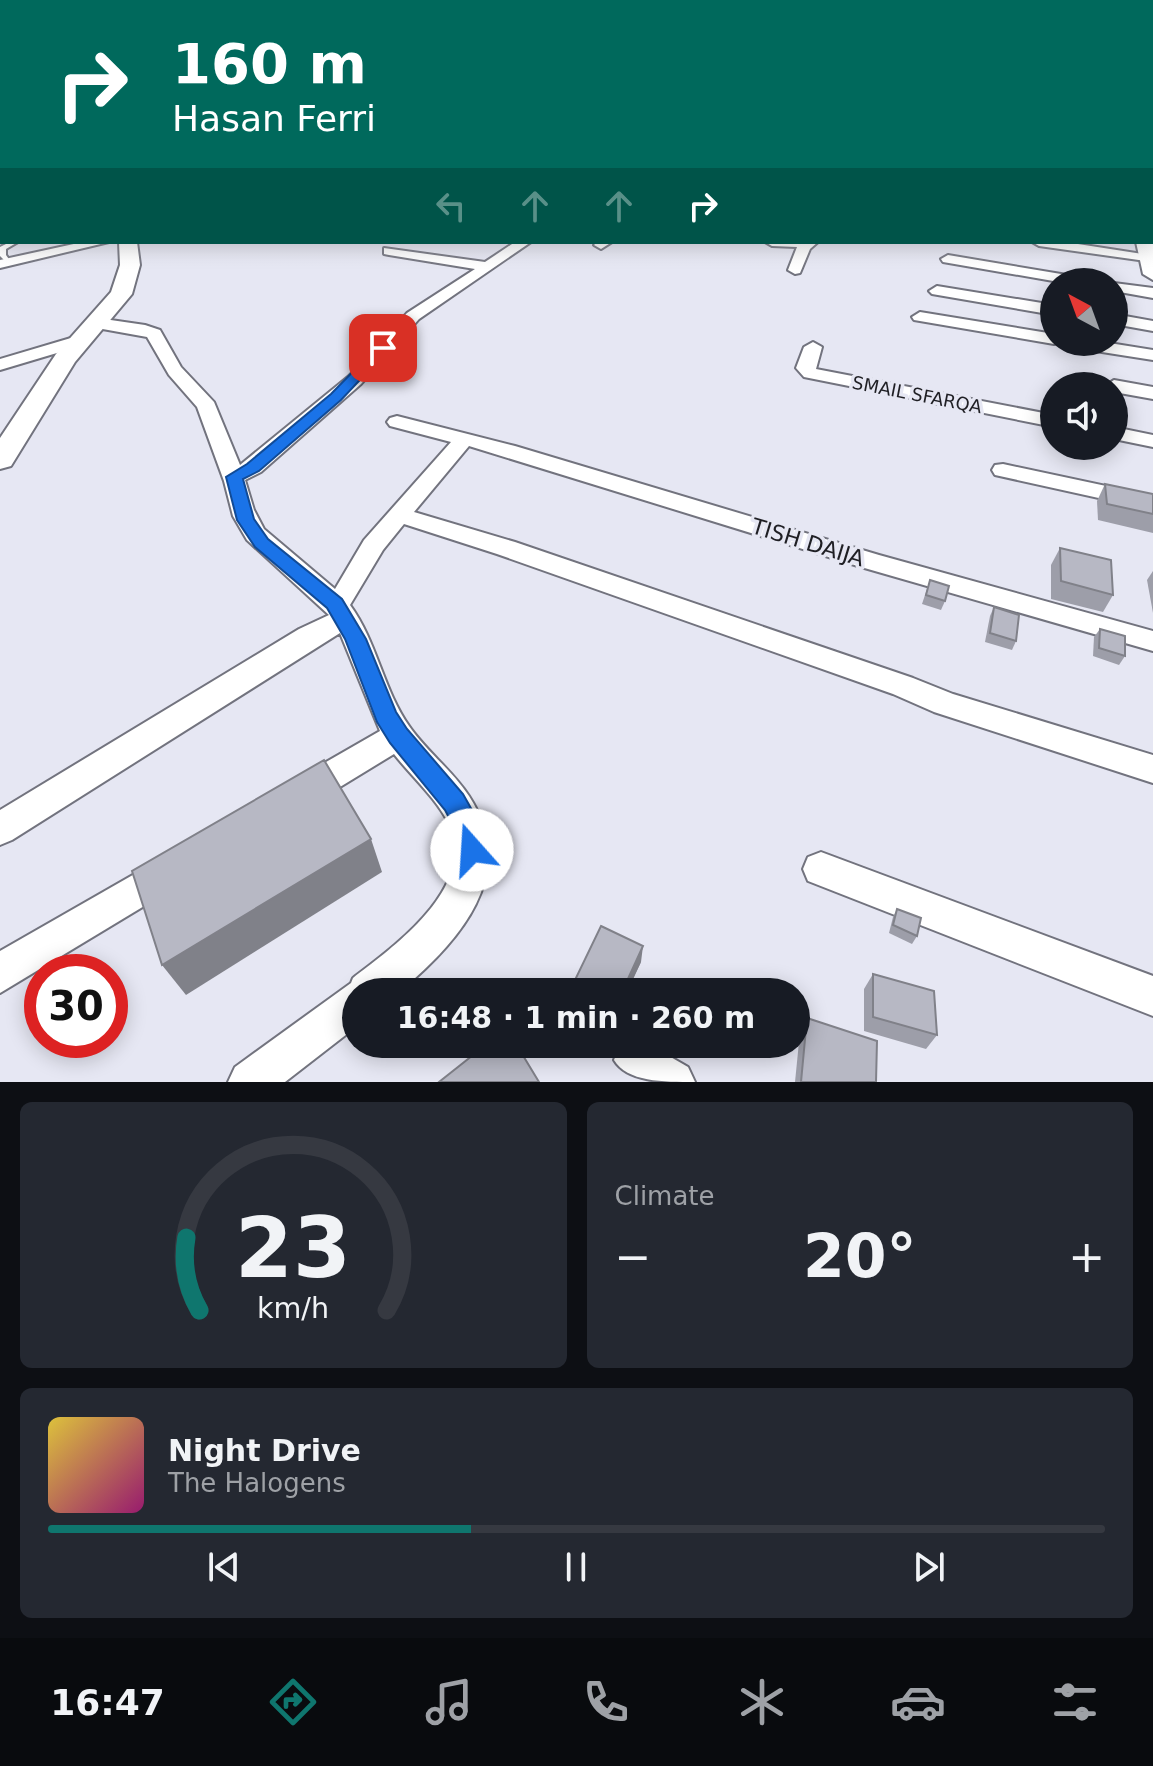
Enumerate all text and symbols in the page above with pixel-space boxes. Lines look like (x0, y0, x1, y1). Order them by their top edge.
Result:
text: 160 m (172, 31, 367, 96)
icon: right (40, 32, 144, 136)
text: Hasan Ferri (172, 98, 376, 139)
icon: left (429, 184, 473, 228)
icon: ahead (513, 184, 557, 228)
icon: ahead (597, 184, 641, 228)
icon: right (681, 184, 725, 228)
north arrow (1040, 268, 1128, 356)
map controls (1040, 268, 1128, 460)
pin (349, 314, 417, 382)
icon: arrive (361, 326, 405, 370)
street label: SMAIL SFARQA (850, 372, 984, 418)
button: sound (1040, 372, 1128, 460)
street label: TISH DAIJA (747, 513, 867, 571)
position arrow (430, 808, 514, 892)
speed limit sign: 30 (24, 954, 128, 1058)
text: 16:48 · 1 min · 260 m (397, 1000, 755, 1035)
text: Climate (615, 1181, 715, 1211)
text: 23 (235, 1200, 351, 1297)
text: 20° (803, 1221, 917, 1291)
text: − (615, 1231, 651, 1282)
text: + (1068, 1231, 1105, 1282)
text: km/h (257, 1291, 329, 1325)
text: Night Drive (168, 1433, 361, 1468)
text: The Halogens (168, 1468, 346, 1498)
icon: previous (202, 1545, 246, 1589)
icon: pause (554, 1545, 598, 1589)
icon: next (907, 1545, 951, 1589)
icon: directions (265, 1674, 321, 1730)
icon: music (421, 1674, 477, 1730)
icon: phone (578, 1674, 634, 1730)
icon: climate (734, 1674, 790, 1730)
icon: car (890, 1674, 946, 1730)
icon: filters (1047, 1674, 1103, 1730)
text: 16:47 (50, 1682, 165, 1723)

